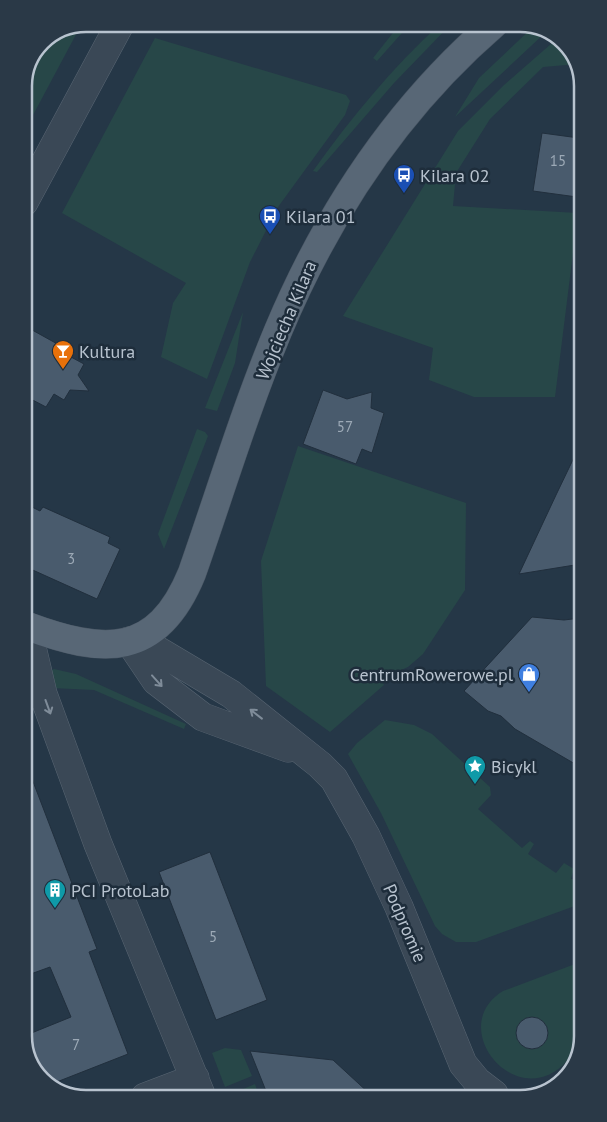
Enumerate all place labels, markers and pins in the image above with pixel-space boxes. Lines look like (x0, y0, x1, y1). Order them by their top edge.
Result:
bus stop icon: Kilara 02 (392, 163, 416, 194)
place label: Kilara 02 (420, 164, 489, 187)
bus stop icon: Kilara 01 (258, 204, 282, 235)
place label: Kilara 01 (286, 205, 355, 228)
bar icon: Kultura (51, 339, 75, 370)
place label: Kultura (79, 340, 135, 363)
shop icon: CentrumRowerowe.pl (517, 662, 541, 693)
place label: CentrumRowerowe.pl (350, 663, 514, 686)
place icon: Bicykl (463, 754, 487, 785)
place label: Bicykl (491, 755, 537, 778)
building icon: PCI ProtoLab (43, 878, 67, 909)
place label: PCI ProtoLab (71, 879, 169, 902)

